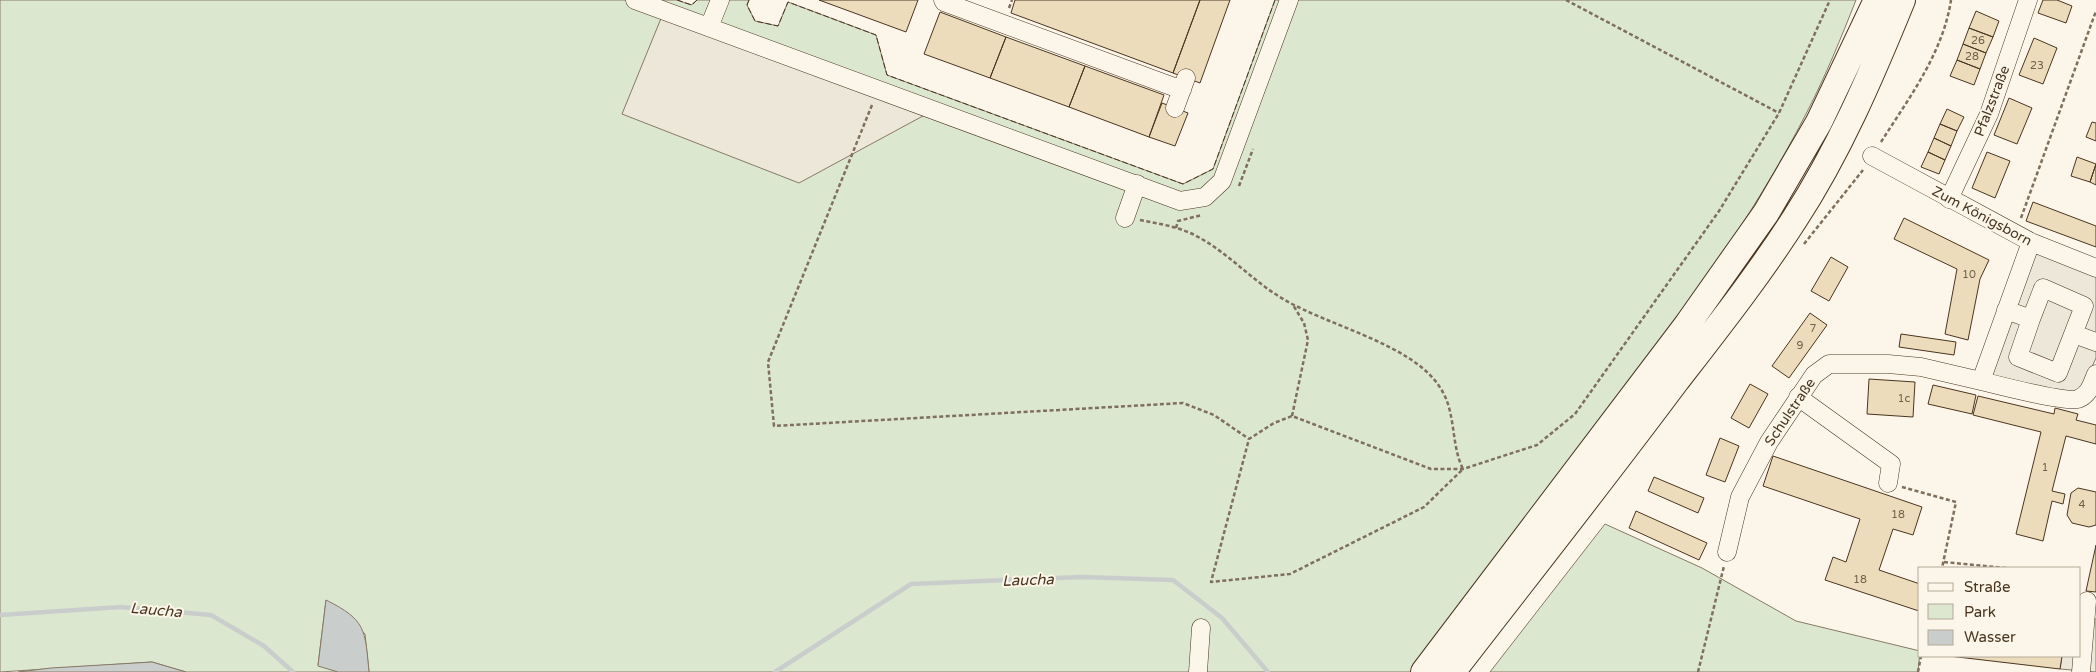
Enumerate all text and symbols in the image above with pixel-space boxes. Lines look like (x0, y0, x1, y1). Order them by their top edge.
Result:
house number: 26 (1971, 34, 1985, 47)
house number: 28 (1965, 50, 1979, 63)
house number: 23 (2030, 59, 2044, 72)
street label: Pfalzstraße (1971, 63, 2013, 139)
street label: Zum Königsborn (1929, 183, 2035, 249)
house number: 10 (1962, 268, 1976, 281)
house number: 7 (1810, 322, 1817, 335)
house number: 9 (1797, 339, 1804, 352)
street label: Schulstraße (1761, 375, 1819, 449)
house number: 1c (1898, 392, 1911, 405)
house number: 1 (2042, 461, 2048, 474)
house number: 4 (2079, 498, 2086, 511)
house number: 18 (1891, 508, 1905, 521)
legend (1918, 567, 2081, 657)
water label: Laucha (1002, 570, 1055, 590)
house number: 18 (1853, 573, 1867, 586)
text: Straße (1964, 578, 2010, 596)
water label: Laucha (129, 599, 183, 621)
text: Park (1964, 603, 1996, 621)
text: Wasser (1964, 628, 2016, 646)

